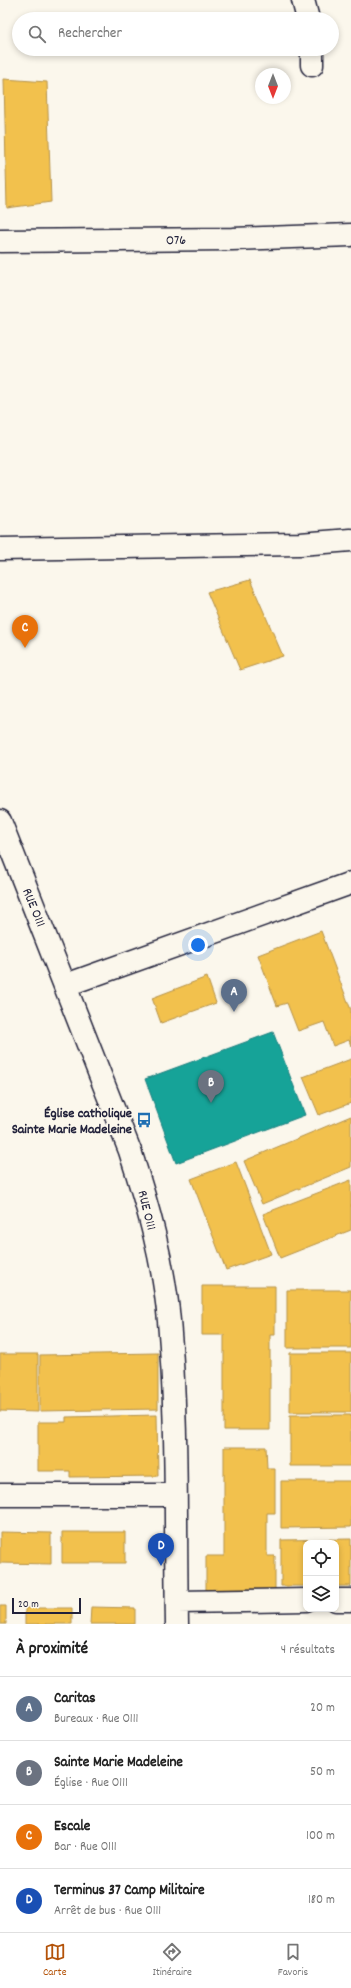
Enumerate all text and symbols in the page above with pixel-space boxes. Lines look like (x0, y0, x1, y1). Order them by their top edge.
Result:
search box (12, 12, 339, 56)
icon: search (26, 23, 48, 45)
text: Rechercher (58, 23, 122, 45)
north arrow (255, 68, 291, 104)
street label: O76 (166, 231, 186, 251)
pin: C (12, 615, 38, 648)
street label: RUE O111 (16, 885, 50, 930)
your location (188, 935, 208, 955)
pin: A (221, 979, 247, 1012)
pin: B (198, 1070, 224, 1103)
place label: Église catholique Sainte Marie Madeleine (12, 1104, 132, 1140)
bus stop icon: Église catholique Sainte Marie Madeleine (135, 1111, 153, 1129)
street label: RUE O111 (131, 1188, 161, 1232)
pin: D (148, 1533, 174, 1566)
map controls (303, 1540, 339, 1612)
button: locate (303, 1540, 339, 1576)
button: layers (303, 1576, 339, 1612)
scale bar (12, 1596, 81, 1615)
text: 20 m (18, 1597, 39, 1613)
text: À proximité (16, 1638, 88, 1662)
text: 4 résultats (281, 1641, 335, 1660)
text: Caritas (54, 1688, 96, 1710)
text: A (25, 1699, 33, 1718)
text: 20 m (310, 1699, 335, 1718)
text: Bureaux · Rue O111 (54, 1710, 138, 1729)
text: Sainte Marie Madeleine (54, 1752, 183, 1774)
text: B (26, 1763, 32, 1782)
text: 50 m (310, 1763, 335, 1782)
text: Église · Rue O111 (54, 1774, 128, 1793)
text: Escale (54, 1816, 90, 1838)
text: C (26, 1827, 32, 1846)
text: 100 m (306, 1827, 335, 1846)
text: Bar · Rue O111 (54, 1838, 117, 1857)
text: Terminus 37 Camp Militaire (54, 1880, 205, 1902)
text: D (26, 1891, 32, 1910)
text: 180 m (308, 1891, 335, 1910)
text: Arrêt de bus · Rue O111 (54, 1902, 161, 1921)
tab: Carte (43, 1941, 67, 1981)
tab: Itinéraire (152, 1941, 192, 1981)
tab: Favoris (278, 1941, 308, 1981)

